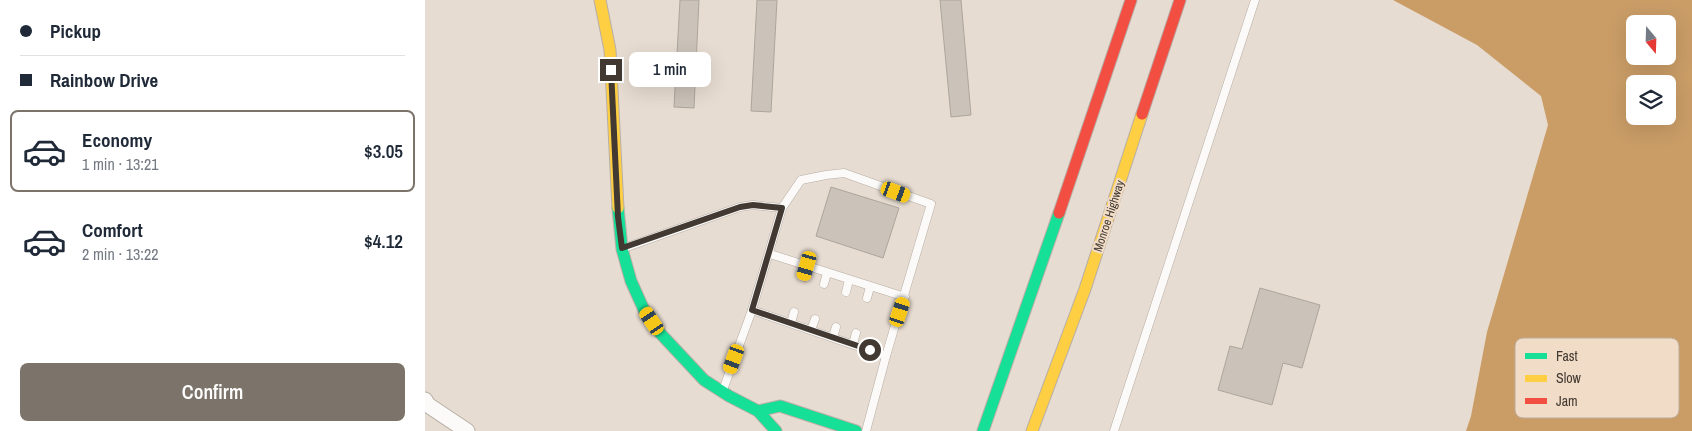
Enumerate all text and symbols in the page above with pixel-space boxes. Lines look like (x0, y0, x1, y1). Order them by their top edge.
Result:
north arrow (1626, 15, 1676, 65)
map controls (1626, 15, 1676, 125)
text: Pickup (50, 18, 101, 44)
callout: 1 min (629, 52, 711, 88)
text: 1 min (653, 58, 687, 80)
route end (600, 59, 622, 81)
text: Rainbow Drive (50, 67, 158, 93)
button: layers (1626, 75, 1676, 125)
text: Economy (82, 127, 152, 153)
icon: car (22, 129, 67, 174)
text: $3.05 (364, 138, 403, 164)
text: 1 min · 13:21 (82, 153, 159, 175)
street label: Monroe Highway (1090, 178, 1128, 254)
car (879, 180, 912, 204)
text: Comfort (82, 217, 143, 243)
icon: car (22, 219, 67, 264)
text: $4.12 (364, 228, 403, 254)
text: 2 min · 13:22 (82, 243, 159, 265)
car (795, 250, 818, 282)
car (888, 295, 911, 329)
car (637, 304, 666, 338)
legend (1515, 338, 1679, 418)
route start (859, 339, 881, 361)
car (721, 342, 746, 376)
text: Fast (1556, 347, 1578, 365)
button: Confirm (20, 363, 405, 421)
text: Slow (1556, 369, 1582, 387)
text: Jam (1556, 392, 1578, 410)

